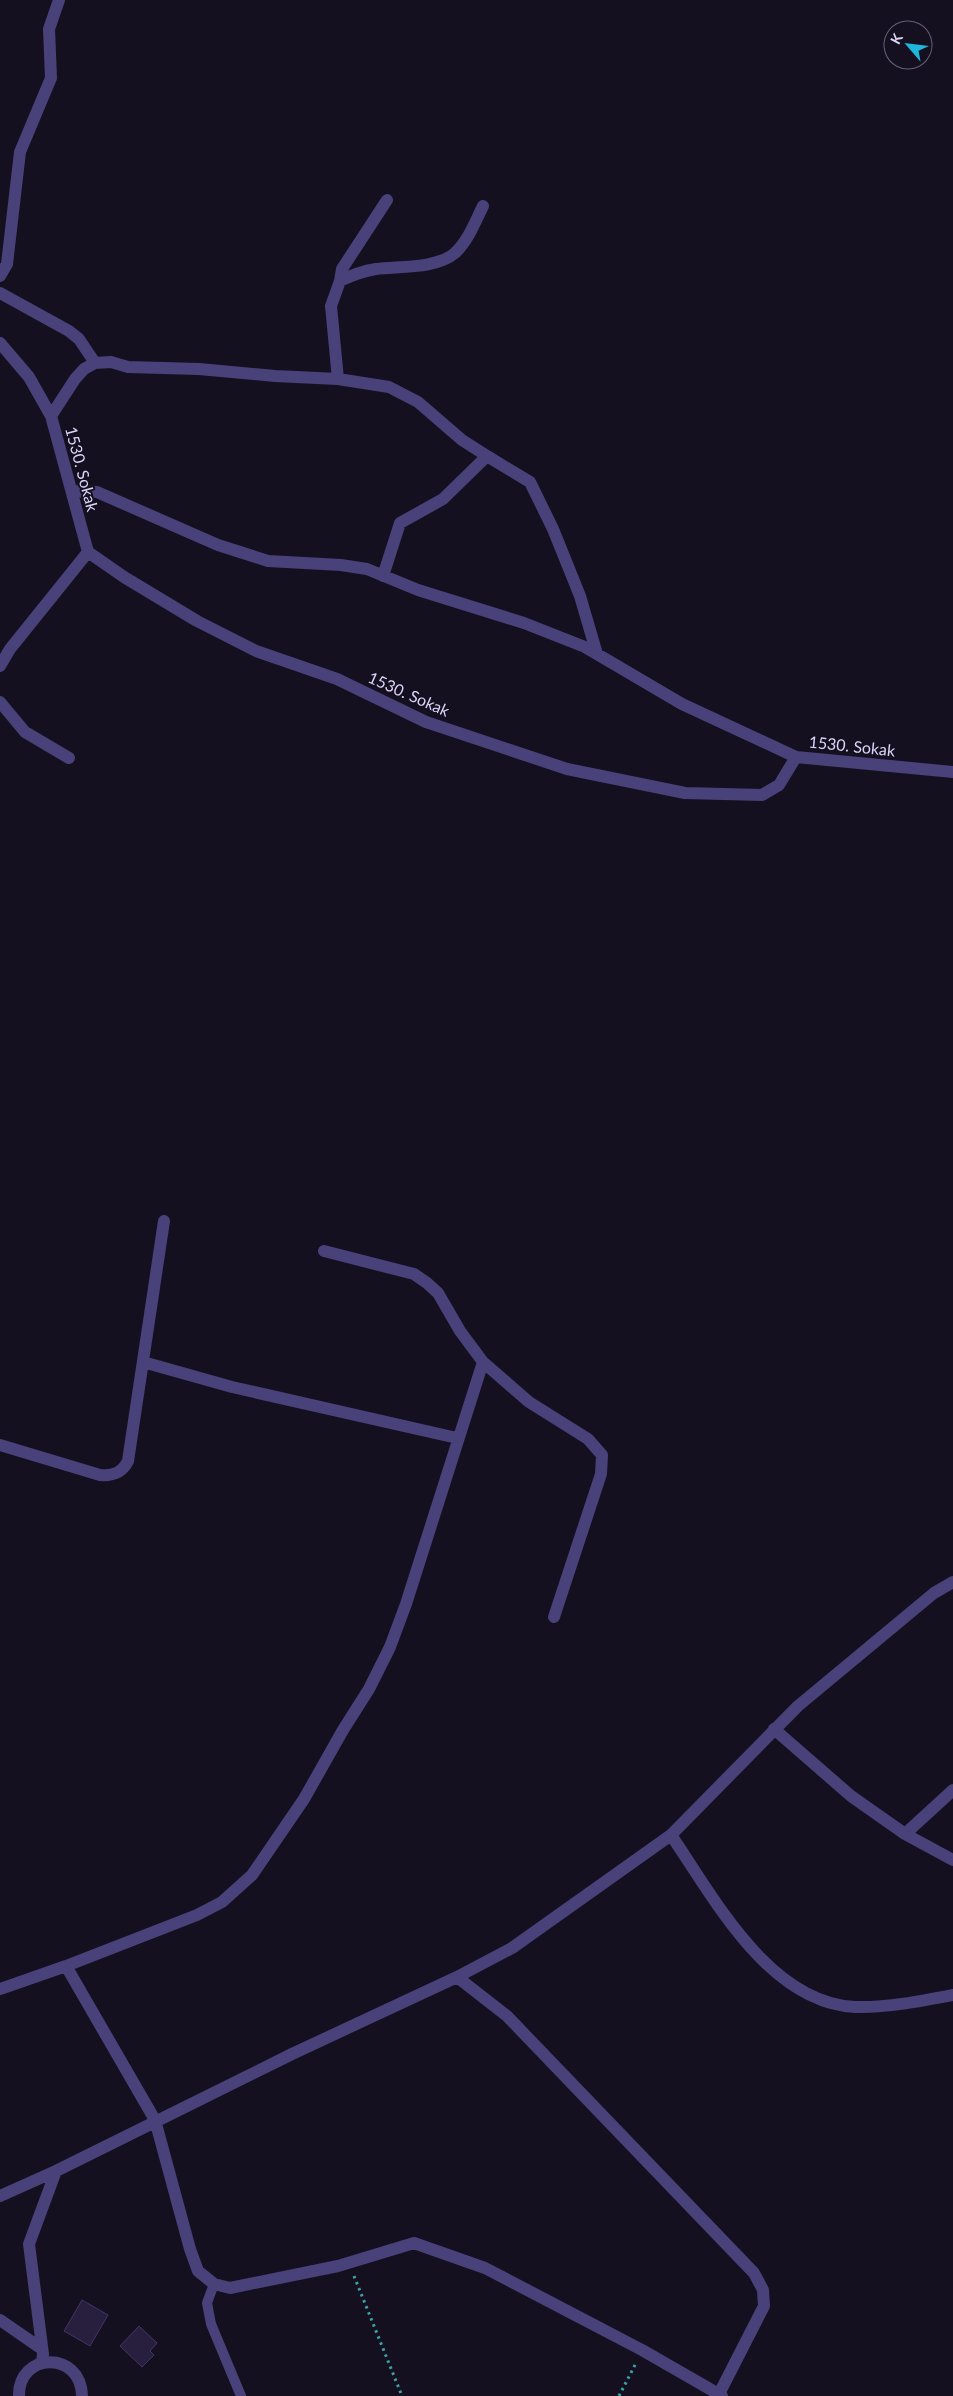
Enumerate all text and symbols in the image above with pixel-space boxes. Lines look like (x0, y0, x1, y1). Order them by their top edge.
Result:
north arrow (883, 20, 933, 70)
text: K (886, 30, 906, 47)
street label: 1530. Sokak (62, 424, 103, 514)
street label: 1530. Sokak (366, 667, 454, 720)
street label: 1530. Sokak (808, 732, 897, 760)

